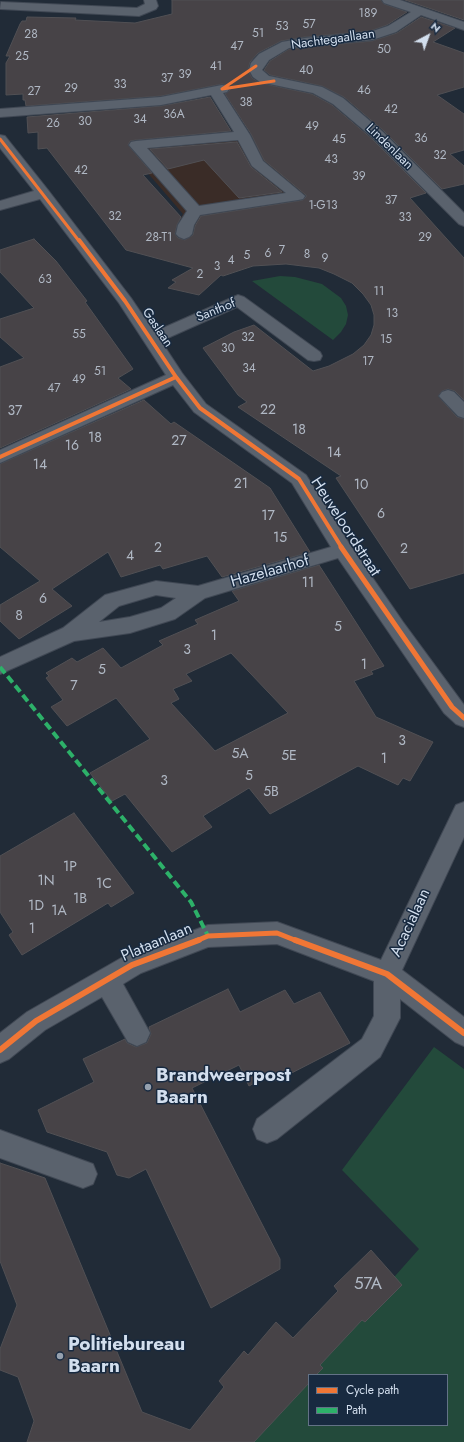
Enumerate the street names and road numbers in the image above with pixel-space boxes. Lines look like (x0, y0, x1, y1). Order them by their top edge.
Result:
street label: Nachtegaallaan (290, 26, 376, 54)
street label: Lindenlaan (362, 121, 416, 173)
street label: Santhof (194, 296, 238, 326)
street label: Gaslaan (138, 305, 176, 351)
street label: Heuveloordstraat (306, 474, 384, 580)
street label: Hazelaarhof (229, 552, 311, 592)
street label: Acacialaan (387, 886, 435, 960)
street label: Plataanlaan (119, 919, 195, 967)

